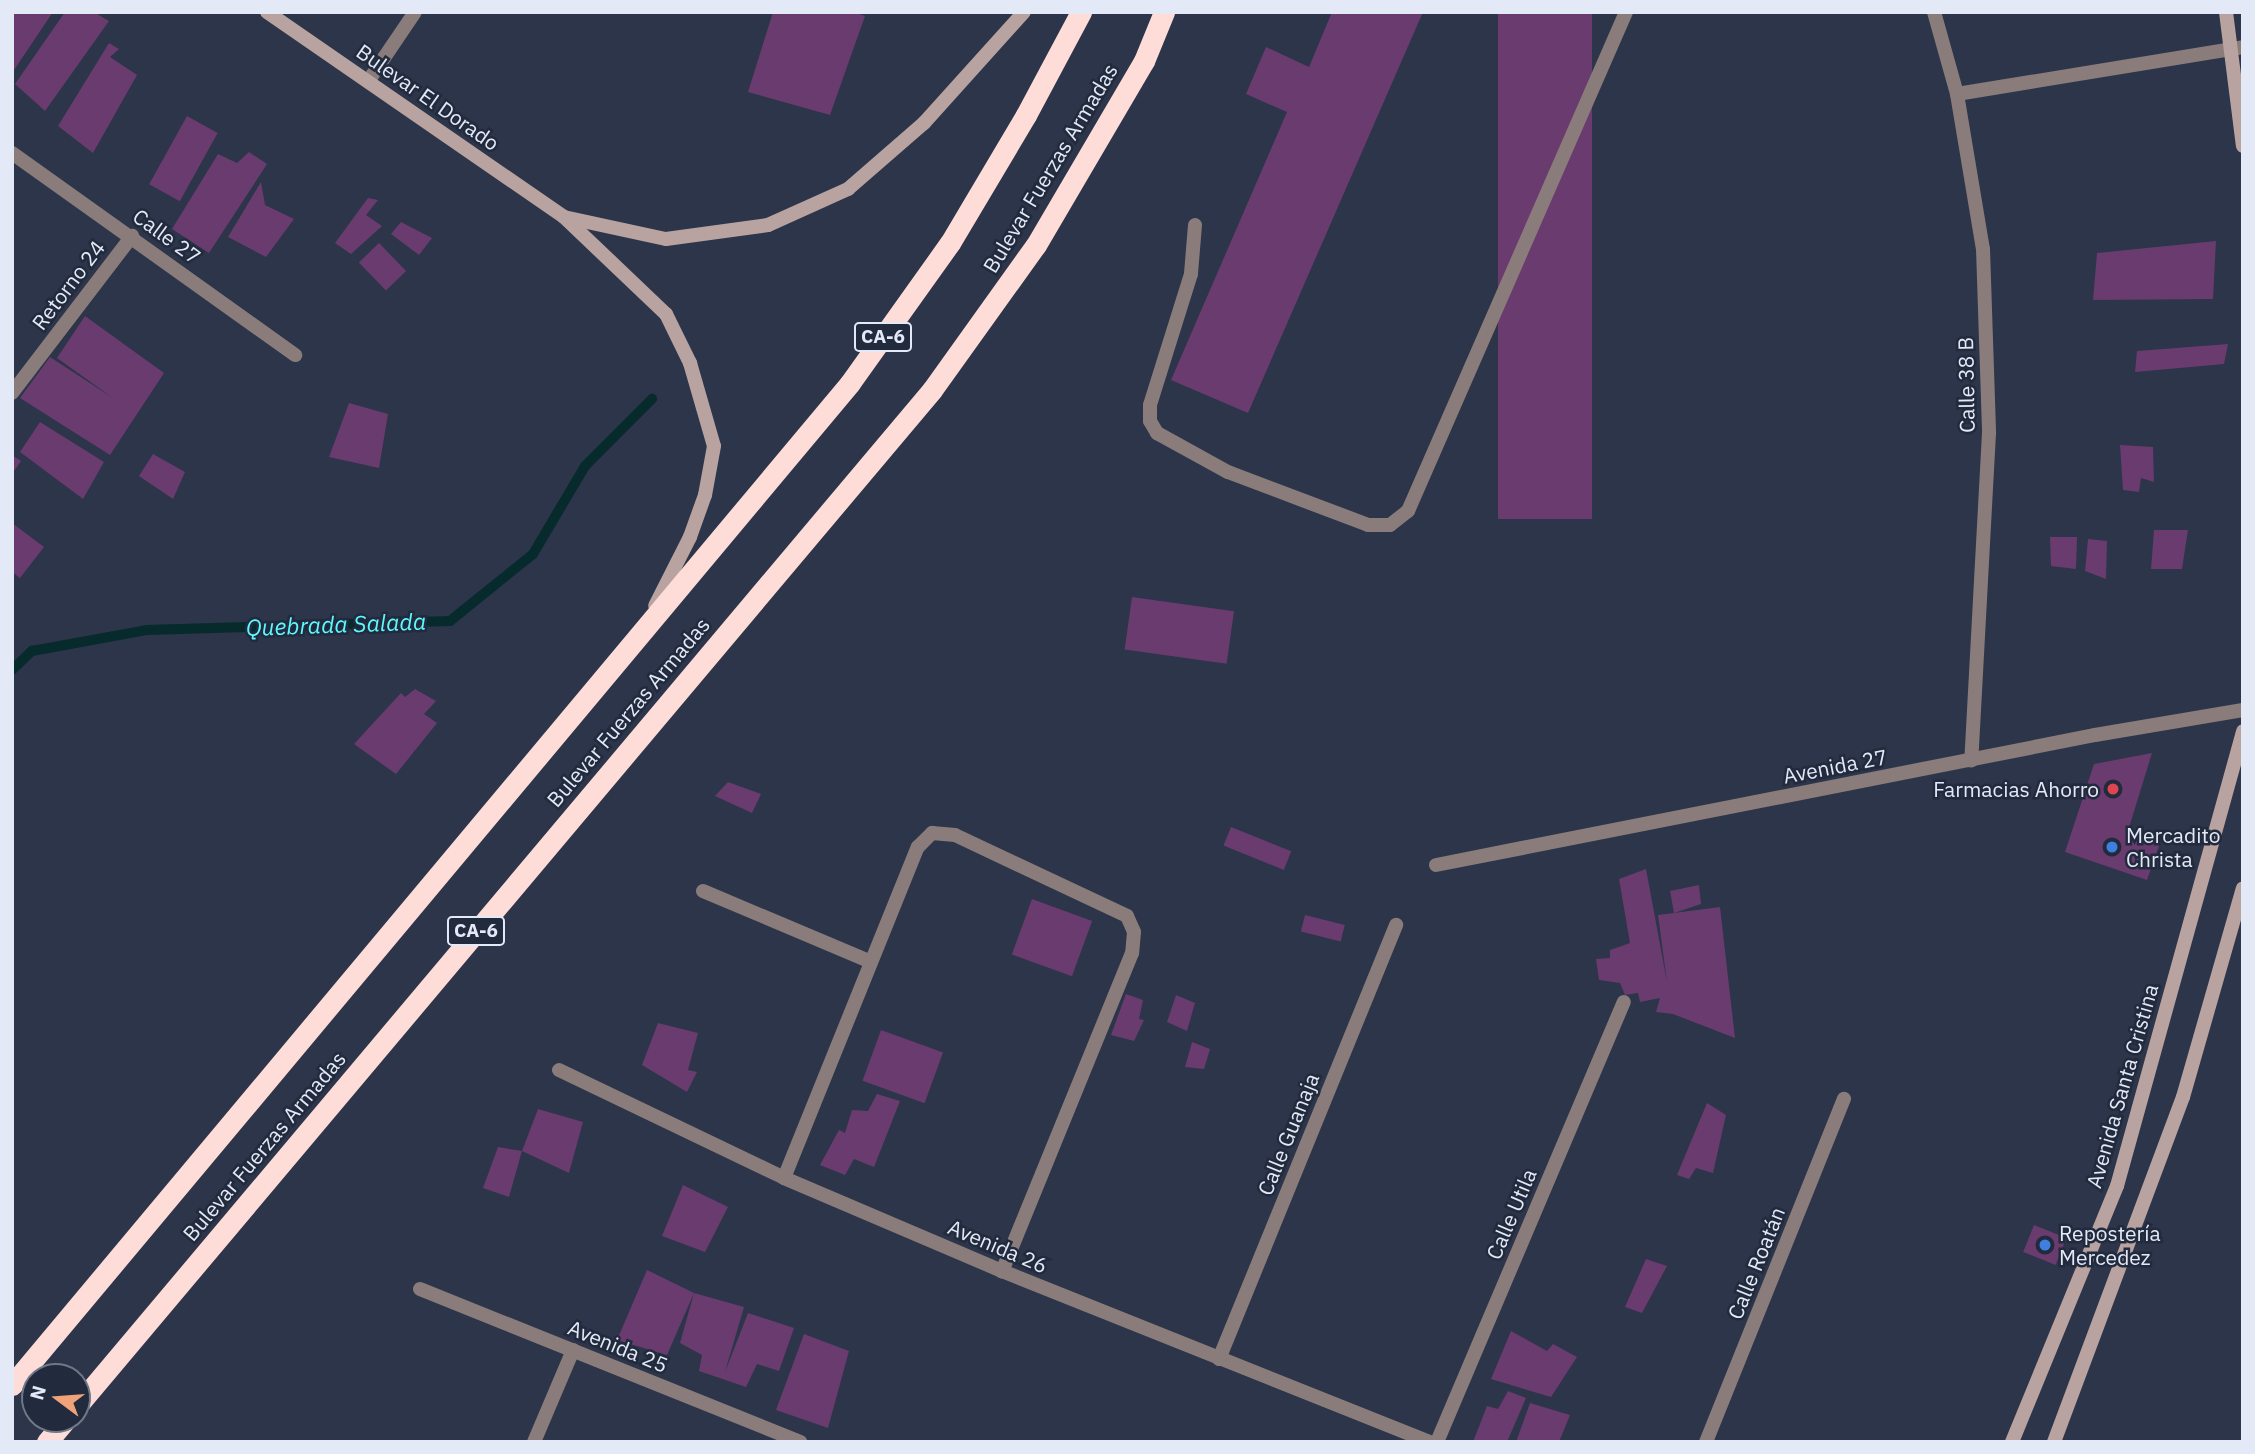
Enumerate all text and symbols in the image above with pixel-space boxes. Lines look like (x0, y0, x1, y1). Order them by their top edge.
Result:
street label: Bulevar El Dorado (352, 38, 504, 156)
street label: Bulevar Fuerzas Armadas (978, 59, 1122, 277)
street label: Calle 27 (128, 203, 206, 269)
street label: Retorno 24 (26, 235, 110, 335)
road number: CA-6 (853, 322, 913, 352)
street label: Calle 38 B (1953, 337, 1979, 433)
water label: Quebrada Salada (245, 607, 427, 641)
street label: Bulevar Fuerzas Armadas (541, 612, 715, 812)
street label: Avenida 27 (1781, 744, 1889, 788)
place label: Farmacias Ahorro (1933, 776, 2099, 802)
marker: Farmacias Ahorro (2105, 781, 2121, 797)
place label: Mercadito Christa (2126, 822, 2220, 872)
marker: Mercadito Christa (2104, 839, 2120, 855)
road number: CA-6 (446, 916, 506, 946)
street label: Avenida Santa Cristina (2081, 981, 2163, 1191)
street label: Bulevar Fuerzas Armadas (177, 1046, 351, 1246)
street label: Calle Guanaja (1252, 1069, 1324, 1199)
street label: Calle Utila (1481, 1165, 1541, 1263)
street label: Calle Roatán (1722, 1203, 1790, 1323)
street label: Avenida 26 (945, 1214, 1051, 1278)
place label: Repostería Mercedez (2059, 1220, 2161, 1270)
marker: Repostería Mercedez (2037, 1237, 2053, 1253)
street label: Avenida 25 (564, 1315, 672, 1377)
north arrow (21, 1363, 91, 1433)
text: N (24, 1383, 51, 1403)

